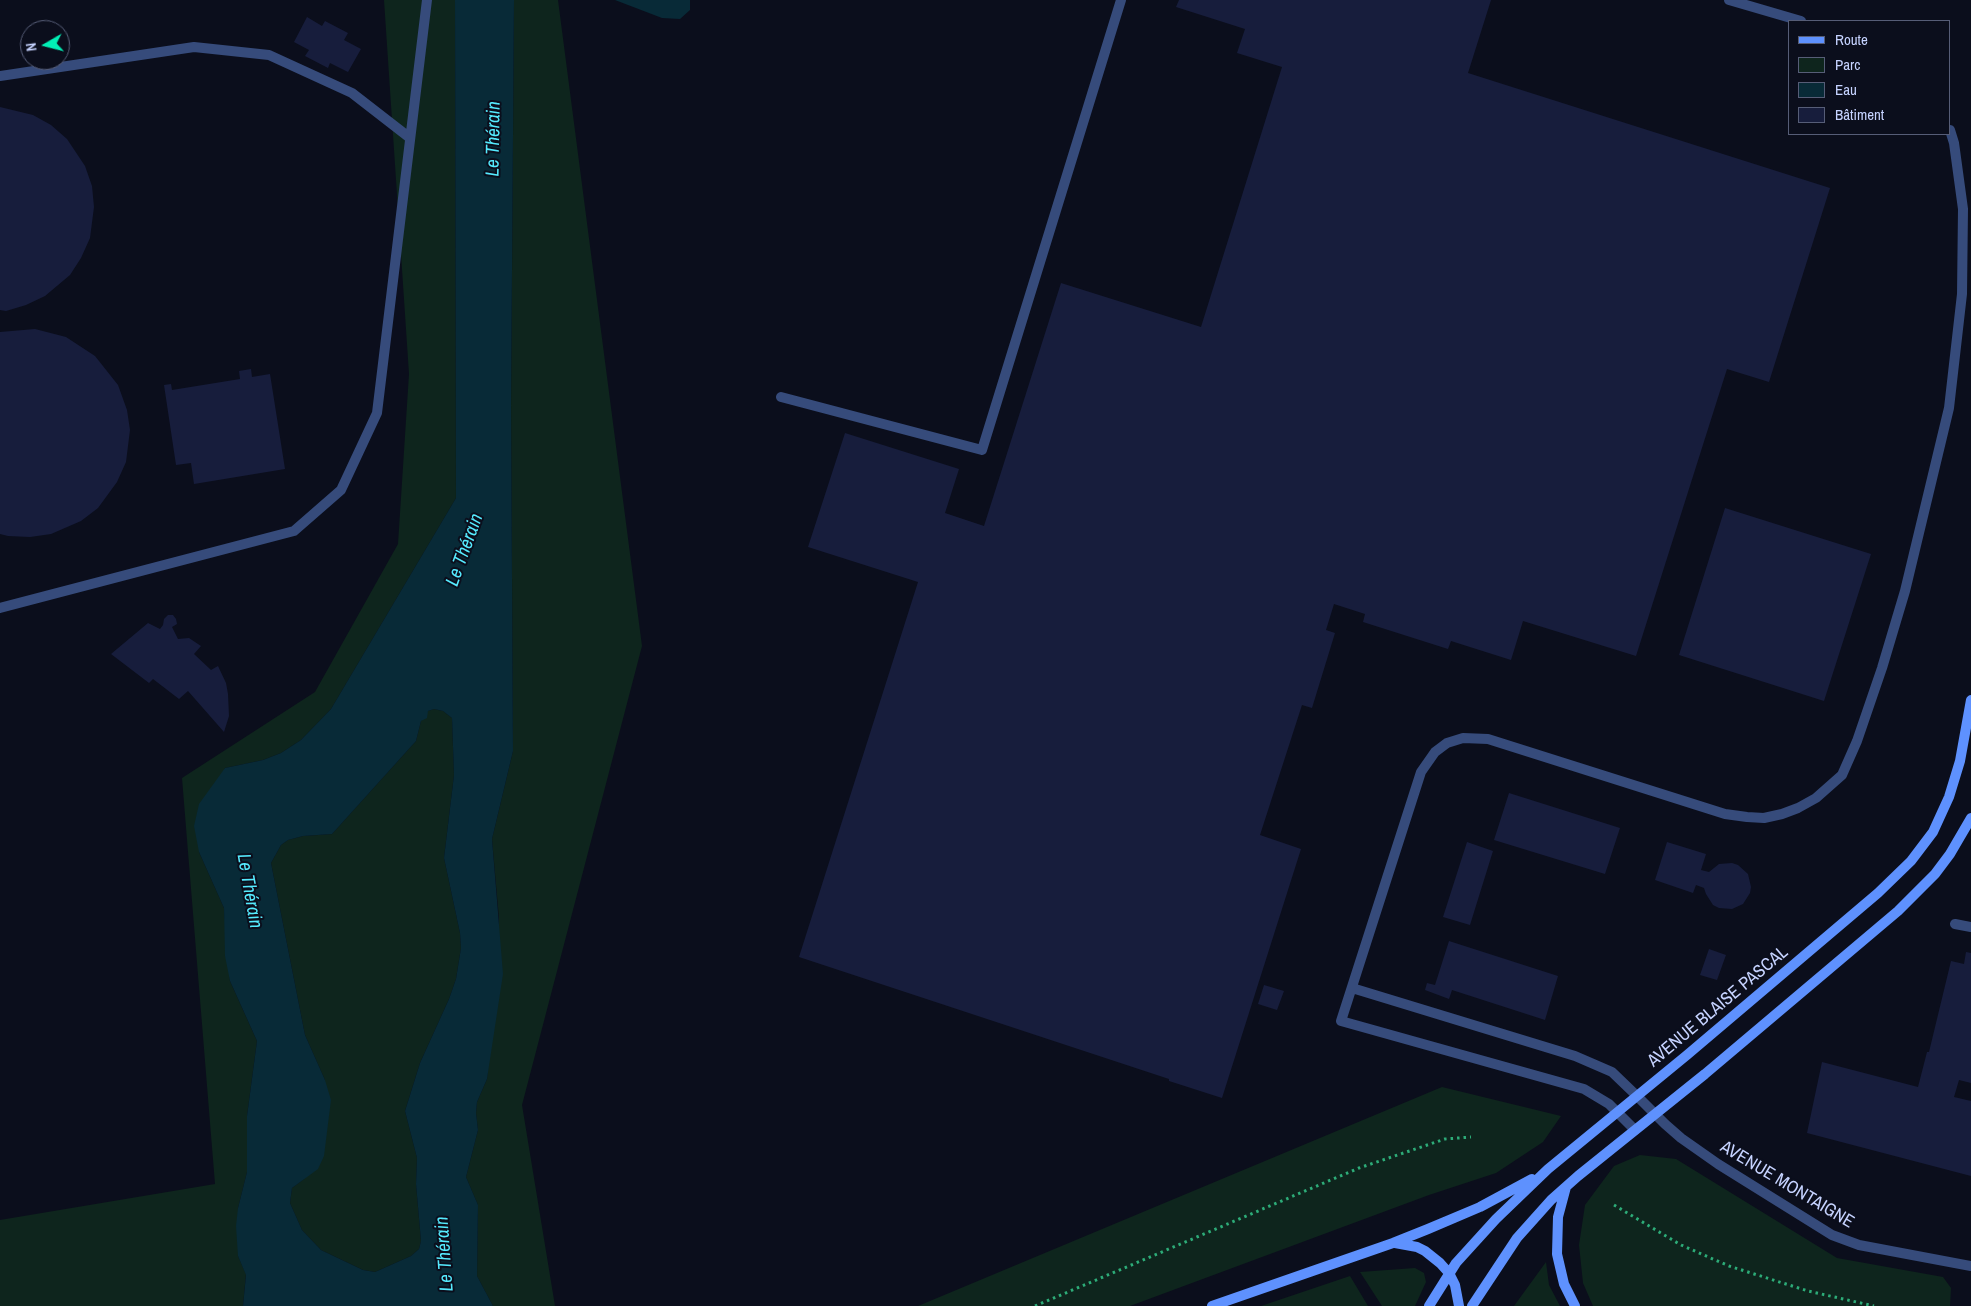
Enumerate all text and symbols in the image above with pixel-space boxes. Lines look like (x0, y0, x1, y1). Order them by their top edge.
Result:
north arrow (20, 20, 70, 70)
legend (1788, 20, 1951, 135)
text: Route (1835, 29, 1868, 50)
text: N (22, 42, 41, 52)
text: Parc (1835, 54, 1860, 75)
text: Eau (1835, 79, 1857, 100)
water label: Le Thérain (482, 101, 506, 177)
text: Bâtiment (1835, 104, 1884, 125)
water label: Le Thérain (441, 511, 489, 589)
water label: Le Thérain (231, 852, 267, 930)
street label: AVENUE BLAISE PASCAL (1643, 942, 1793, 1072)
street label: AVENUE MONTAIGNE (1716, 1137, 1858, 1233)
water label: Le Thérain (431, 1216, 459, 1292)

